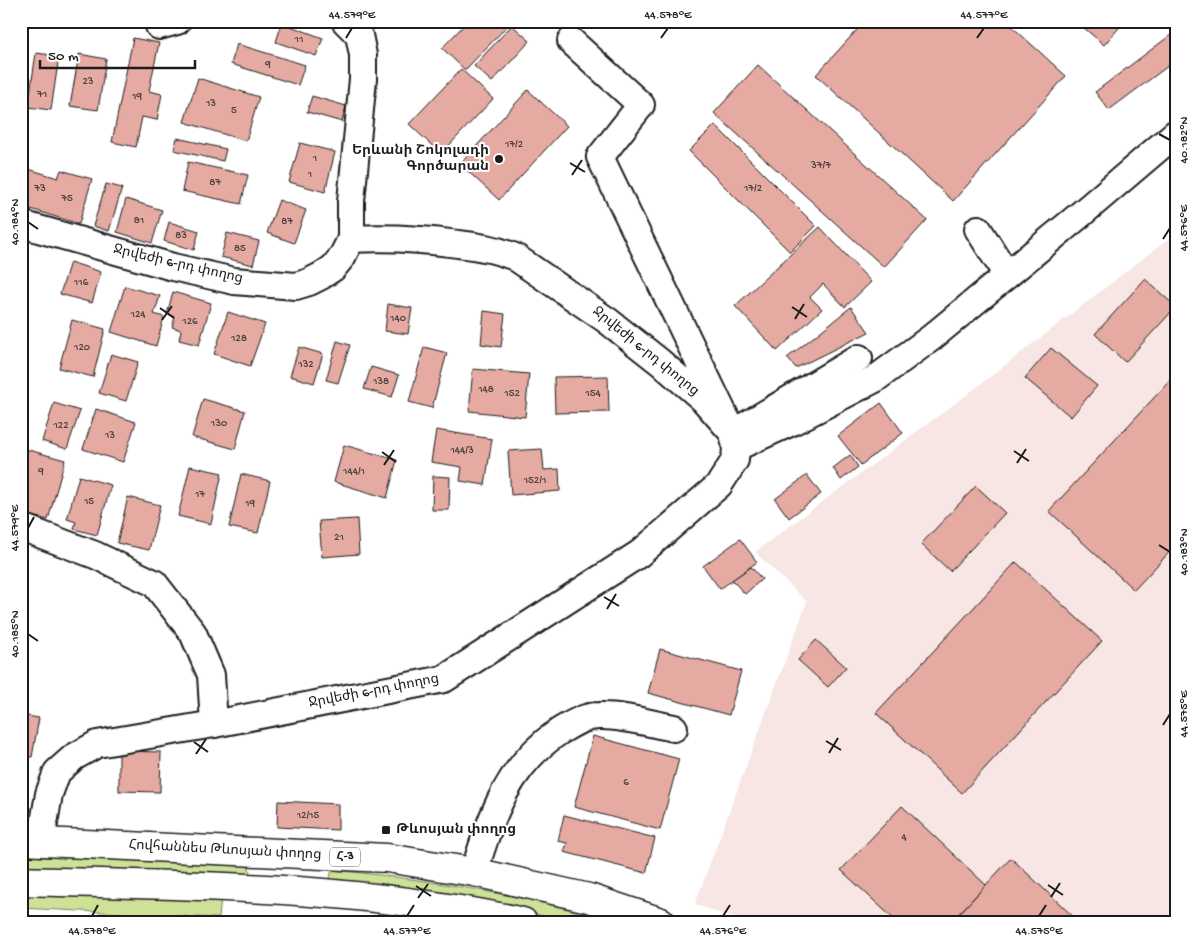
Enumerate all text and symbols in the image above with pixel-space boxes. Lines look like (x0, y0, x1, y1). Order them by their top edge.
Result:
text: 44.579°E (329, 9, 376, 23)
text: 44.578°E (644, 9, 692, 23)
text: 44.577°E (961, 9, 1008, 23)
house number: 11 (294, 34, 303, 46)
scale bar (40, 38, 195, 70)
text: 50 m (48, 48, 79, 66)
house number: 9 (264, 59, 271, 71)
house number: 23 (82, 76, 94, 88)
house number: 71 (36, 89, 47, 101)
house number: 19 (131, 91, 142, 103)
house number: 13 (205, 98, 216, 110)
house number: 5 (231, 105, 237, 117)
text: 40.182°N (1178, 116, 1192, 163)
house number: 17/2 (504, 139, 524, 151)
place label: Երևանի Շոկոլադի Գործարան (352, 143, 489, 176)
house number: 1 (312, 153, 317, 165)
marker: Երևանի Շոկոլադի Գործարան (493, 153, 505, 165)
house number: 37/7 (810, 160, 831, 172)
house number: 1 (307, 169, 312, 181)
house number: 87 (209, 177, 221, 189)
house number: 73 (33, 183, 46, 195)
house number: 17/2 (743, 183, 763, 195)
house number: 75 (60, 193, 73, 205)
text: 40.184°N (9, 199, 23, 245)
text: 44.576°E (1178, 204, 1192, 251)
house number: 81 (134, 215, 144, 227)
house number: 87 (281, 216, 293, 228)
house number: 83 (175, 230, 187, 242)
street label: Ջրվեժի 6-րդ փողոց (111, 242, 245, 288)
house number: 85 (234, 243, 246, 255)
house number: 116 (73, 277, 89, 289)
street label: Ջրվեժի 6-րդ փողոց (588, 304, 702, 400)
house number: 124 (129, 309, 146, 321)
house number: 140 (389, 313, 406, 325)
house number: 126 (181, 316, 198, 328)
house number: 128 (230, 333, 247, 345)
house number: 120 (73, 342, 90, 354)
house number: 132 (297, 359, 314, 371)
house number: 138 (372, 376, 389, 388)
house number: 148 (477, 384, 494, 396)
house number: 152 (503, 388, 520, 400)
house number: 154 (584, 388, 602, 400)
house number: 130 (210, 418, 227, 430)
house number: 122 (52, 420, 69, 432)
house number: 13 (104, 430, 115, 442)
house number: 144/3 (449, 445, 474, 457)
house number: 9 (37, 466, 44, 478)
house number: 144/1 (342, 466, 365, 478)
house number: 152/1 (523, 475, 546, 487)
house number: 17 (194, 489, 205, 501)
house number: 15 (83, 496, 94, 508)
house number: 19 (244, 498, 255, 510)
text: 44.579°E (9, 504, 23, 551)
text: 40.183°N (1178, 528, 1192, 576)
house number: 21 (334, 532, 344, 544)
text: 40.185°N (9, 610, 23, 658)
street label: Ջրվեժի 6-րդ փողոց (307, 671, 441, 713)
text: 44.575°E (1178, 690, 1192, 737)
house number: 6 (623, 777, 629, 789)
house number: 12/15 (296, 810, 320, 822)
place label: Թևոսյան փողոց (396, 822, 516, 839)
marker: Թևոսյան փողոց (380, 824, 392, 836)
house number: 4 (901, 832, 907, 844)
street label: Հովհաննես Թևոսյան փողոց (128, 837, 322, 865)
road number: Հ-3 (330, 848, 360, 866)
text: 44.578°E (68, 925, 116, 939)
text: 44.577°E (384, 925, 431, 939)
text: 44.576°E (700, 925, 747, 939)
text: 44.575°E (1016, 925, 1063, 939)

